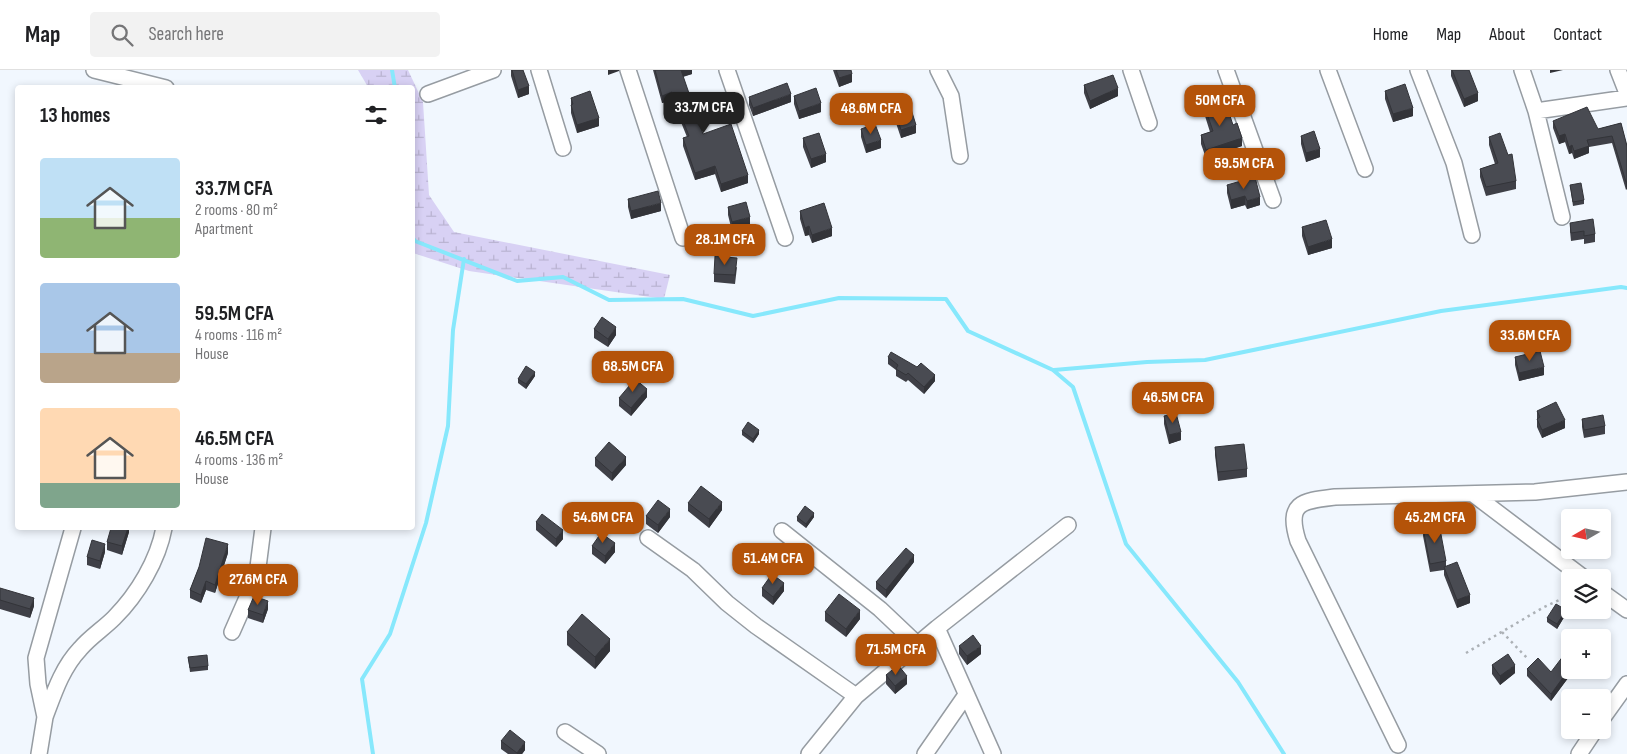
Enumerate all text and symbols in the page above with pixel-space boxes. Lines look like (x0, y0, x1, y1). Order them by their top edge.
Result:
search box (90, 12, 440, 57)
text: Map (25, 20, 60, 49)
icon: search (108, 21, 136, 49)
text: Search here (148, 23, 224, 46)
text: Home (1373, 24, 1408, 45)
text: Map (1436, 24, 1461, 45)
text: About (1489, 24, 1525, 45)
text: Contact (1553, 24, 1602, 45)
pin: 50M CFA (1174, 85, 1266, 127)
text: 50M CFA (1195, 91, 1245, 110)
pin: 33.7M CFA (647, 92, 761, 134)
pin: 48.6M CFA (814, 92, 928, 135)
text: 33.7M CFA (674, 98, 734, 117)
text: 48.6M CFA (841, 99, 901, 118)
icon: filters (362, 101, 390, 129)
text: 13 homes (40, 103, 110, 128)
pin: 59.5M CFA (1187, 148, 1301, 190)
text: 59.5M CFA (1214, 154, 1274, 173)
text: 33.7M CFA (195, 176, 272, 201)
icon: home (80, 178, 140, 238)
text: 2 rooms · 80 m² (195, 201, 278, 220)
text: Apartment (195, 220, 253, 239)
pin: 28.1M CFA (668, 224, 782, 266)
text: 28.1M CFA (695, 230, 755, 249)
text: 59.5M CFA (195, 301, 273, 326)
icon: home (80, 303, 140, 363)
pin: 33.6M CFA (1473, 320, 1587, 362)
text: 4 rooms · 116 m² (195, 326, 282, 345)
text: 33.6M CFA (1500, 326, 1560, 345)
text: House (195, 345, 229, 364)
pin: 68.5M CFA (576, 350, 690, 393)
text: 68.5M CFA (603, 357, 663, 376)
pin: 46.5M CFA (1116, 382, 1230, 424)
text: 46.5M CFA (1143, 388, 1203, 407)
text: 46.5M CFA (195, 426, 274, 451)
icon: home (80, 428, 140, 488)
text: 4 rooms · 136 m² (195, 451, 283, 470)
text: House (195, 470, 229, 489)
pin: 54.6M CFA (546, 502, 660, 544)
pin: 45.2M CFA (1378, 502, 1492, 544)
text: 54.6M CFA (573, 508, 633, 527)
text: 45.2M CFA (1405, 508, 1465, 527)
north arrow (1561, 509, 1611, 559)
map controls (1561, 509, 1611, 739)
pin: 51.4M CFA (716, 542, 830, 585)
text: 51.4M CFA (743, 549, 803, 568)
pin: 27.6M CFA (201, 564, 315, 606)
button: layers (1561, 569, 1611, 619)
text: 27.6M CFA (229, 570, 287, 589)
button: + (1561, 629, 1611, 679)
pin: 71.5M CFA (839, 634, 953, 676)
text: 71.5M CFA (866, 640, 926, 659)
button: − (1561, 689, 1611, 739)

